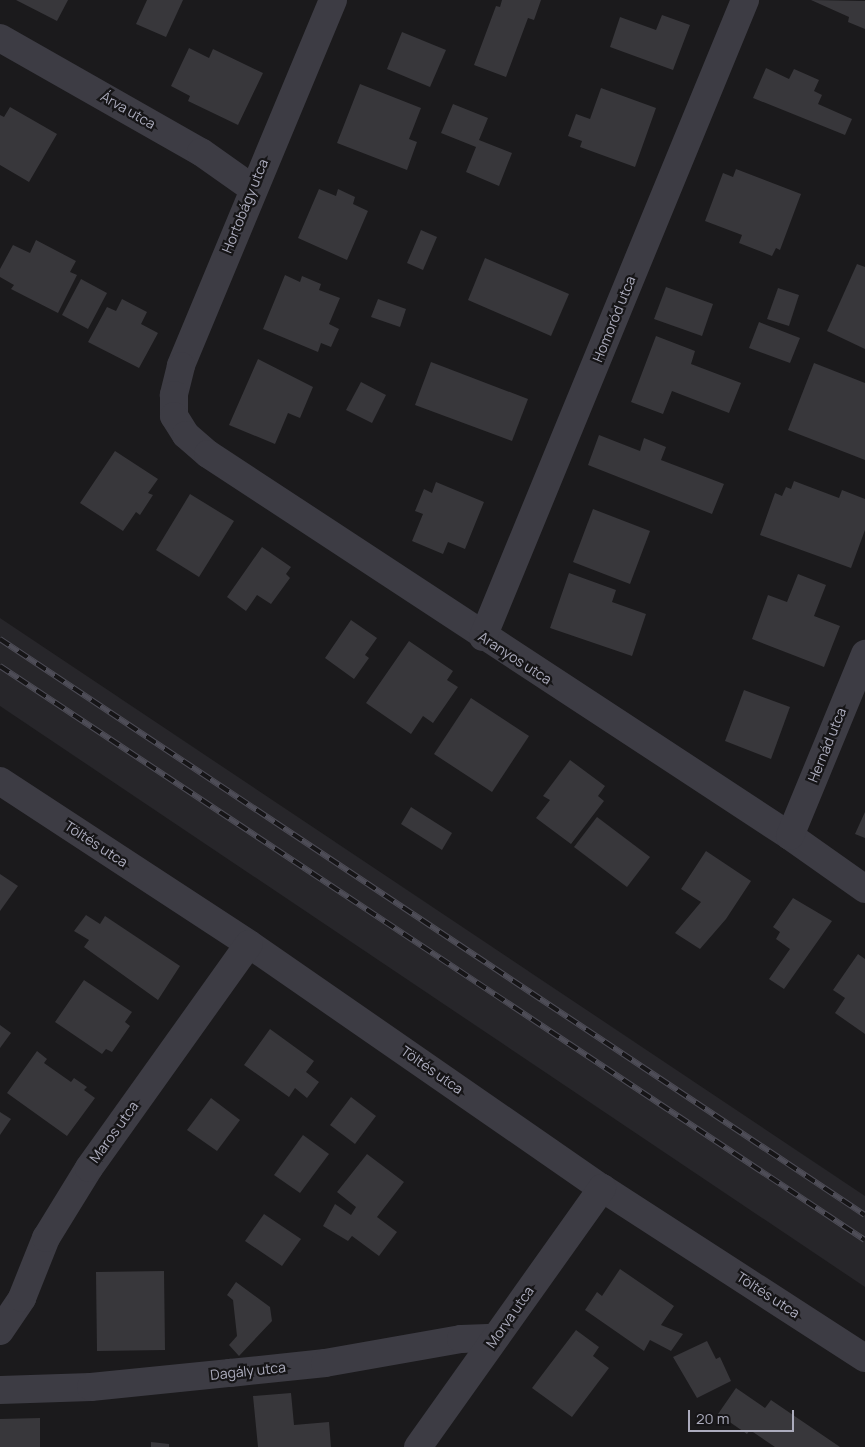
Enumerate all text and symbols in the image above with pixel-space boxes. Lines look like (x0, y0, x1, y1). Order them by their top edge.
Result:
street label: Árva utca (98, 88, 158, 132)
street label: Hortobágy utca (218, 156, 272, 256)
street label: Homoród utca (589, 273, 639, 365)
street label: Aranyos utca (475, 628, 555, 688)
street label: Hernád utca (804, 705, 850, 785)
street label: Töltés utca (61, 817, 131, 871)
street label: Töltés utca (398, 1043, 466, 1097)
street label: Maros utca (86, 1098, 142, 1166)
street label: Töltés utca (733, 1268, 803, 1322)
street label: Morva utca (483, 1283, 537, 1351)
street label: Dagály utca (209, 1359, 287, 1383)
scale bar (690, 1400, 796, 1432)
text: 20 m (696, 1408, 729, 1429)

